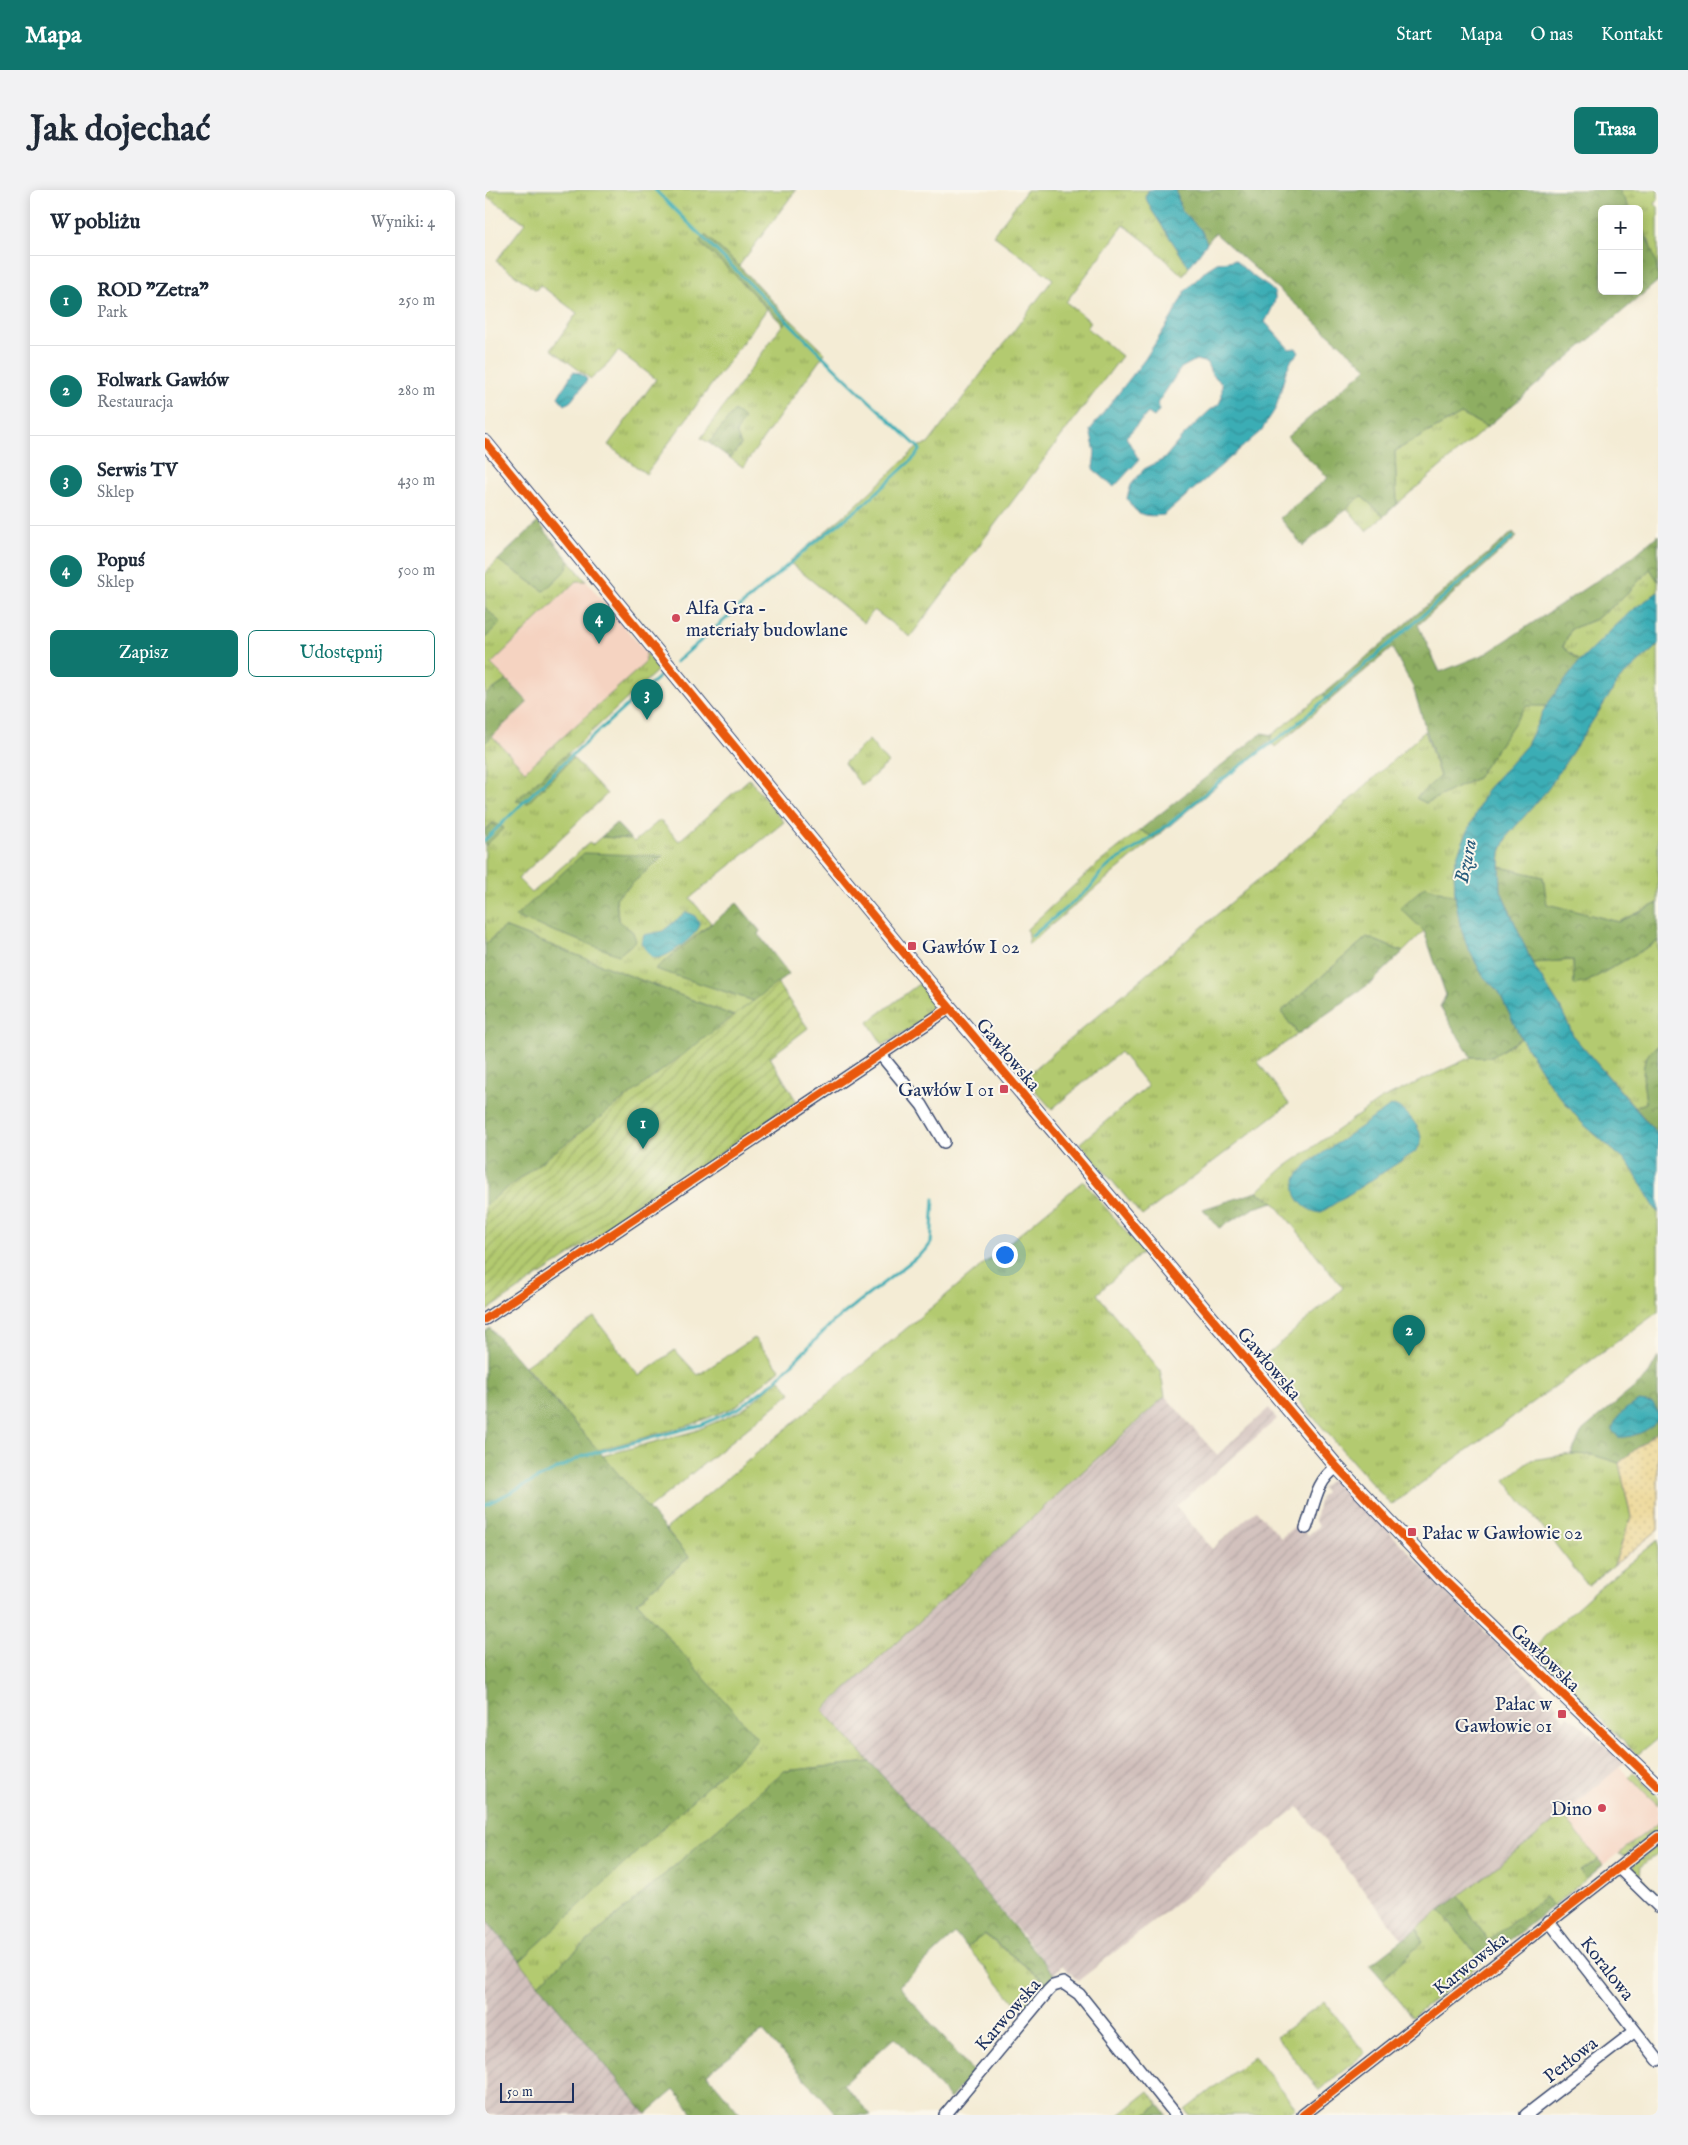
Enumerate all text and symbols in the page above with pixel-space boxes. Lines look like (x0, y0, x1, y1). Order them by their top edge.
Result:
text: Mapa (25, 20, 81, 51)
text: Start (1396, 24, 1432, 47)
text: Mapa (1460, 24, 1503, 47)
text: O nas (1531, 24, 1573, 47)
text: Kontakt (1601, 24, 1663, 47)
button: Trasa (1574, 107, 1658, 154)
text: Jak dojechać (30, 108, 210, 153)
map controls (1598, 205, 1643, 295)
button: + (1598, 205, 1643, 250)
text: W pobliżu (50, 209, 140, 236)
text: Wyniki: 4 (371, 213, 435, 233)
button: − (1598, 250, 1643, 295)
text: ROD "Zetra" (97, 279, 209, 303)
text: 1 (63, 291, 69, 311)
text: 250 m (398, 291, 435, 311)
text: Park (97, 303, 127, 323)
text: Folwark Gawłów (97, 369, 229, 393)
text: 2 (62, 381, 70, 401)
text: 280 m (398, 381, 435, 401)
text: Restauracja (97, 393, 173, 413)
text: Serwis TV (97, 459, 177, 483)
text: 3 (63, 471, 69, 491)
text: 430 m (397, 471, 435, 491)
text: Sklep (97, 483, 134, 503)
text: Popuś (97, 549, 145, 573)
text: 4 (62, 561, 70, 581)
text: 500 m (398, 561, 435, 581)
text: Sklep (97, 573, 134, 593)
place label: Alfa Gra - materiały budowlane (685, 597, 848, 643)
pin: 4 (583, 603, 615, 644)
marker: Alfa Gra - materiały budowlane (670, 612, 682, 624)
button: Zapisz (50, 630, 238, 677)
button: Udostępnij (248, 630, 435, 677)
pin: 3 (631, 679, 663, 720)
water label: Bzura (1450, 837, 1483, 886)
place label: Gawłów I 02 (922, 936, 1020, 960)
marker: Gawłów I 02 (906, 940, 918, 952)
street label: Gawłowska (970, 1014, 1045, 1097)
place label: Gawłów I 01 (898, 1079, 994, 1103)
marker: Gawłów I 01 (998, 1083, 1010, 1095)
pin: 1 (627, 1108, 659, 1149)
your location (992, 1242, 1018, 1268)
pin: 2 (1393, 1315, 1425, 1356)
street label: Gawłowska (1231, 1323, 1306, 1406)
place label: Pałac w Gawłowie 02 (1422, 1522, 1583, 1546)
marker: Pałac w Gawłowie 02 (1406, 1526, 1418, 1538)
street label: Gawłowska (1505, 1619, 1585, 1698)
place label: Pałac w Gawłowie 01 (1455, 1693, 1553, 1739)
marker: Pałac w Gawłowie 01 (1556, 1708, 1568, 1720)
place label: Dino (1551, 1798, 1592, 1822)
marker: Dino (1596, 1802, 1608, 1814)
street label: Karwowska (1429, 1927, 1514, 2001)
street label: Koralowa (1574, 1932, 1639, 2007)
street label: Karwowska (970, 1973, 1047, 2057)
street label: Perłowa (1539, 2031, 1604, 2089)
scale bar (500, 2080, 574, 2103)
text: 50 m (507, 2083, 533, 2101)

